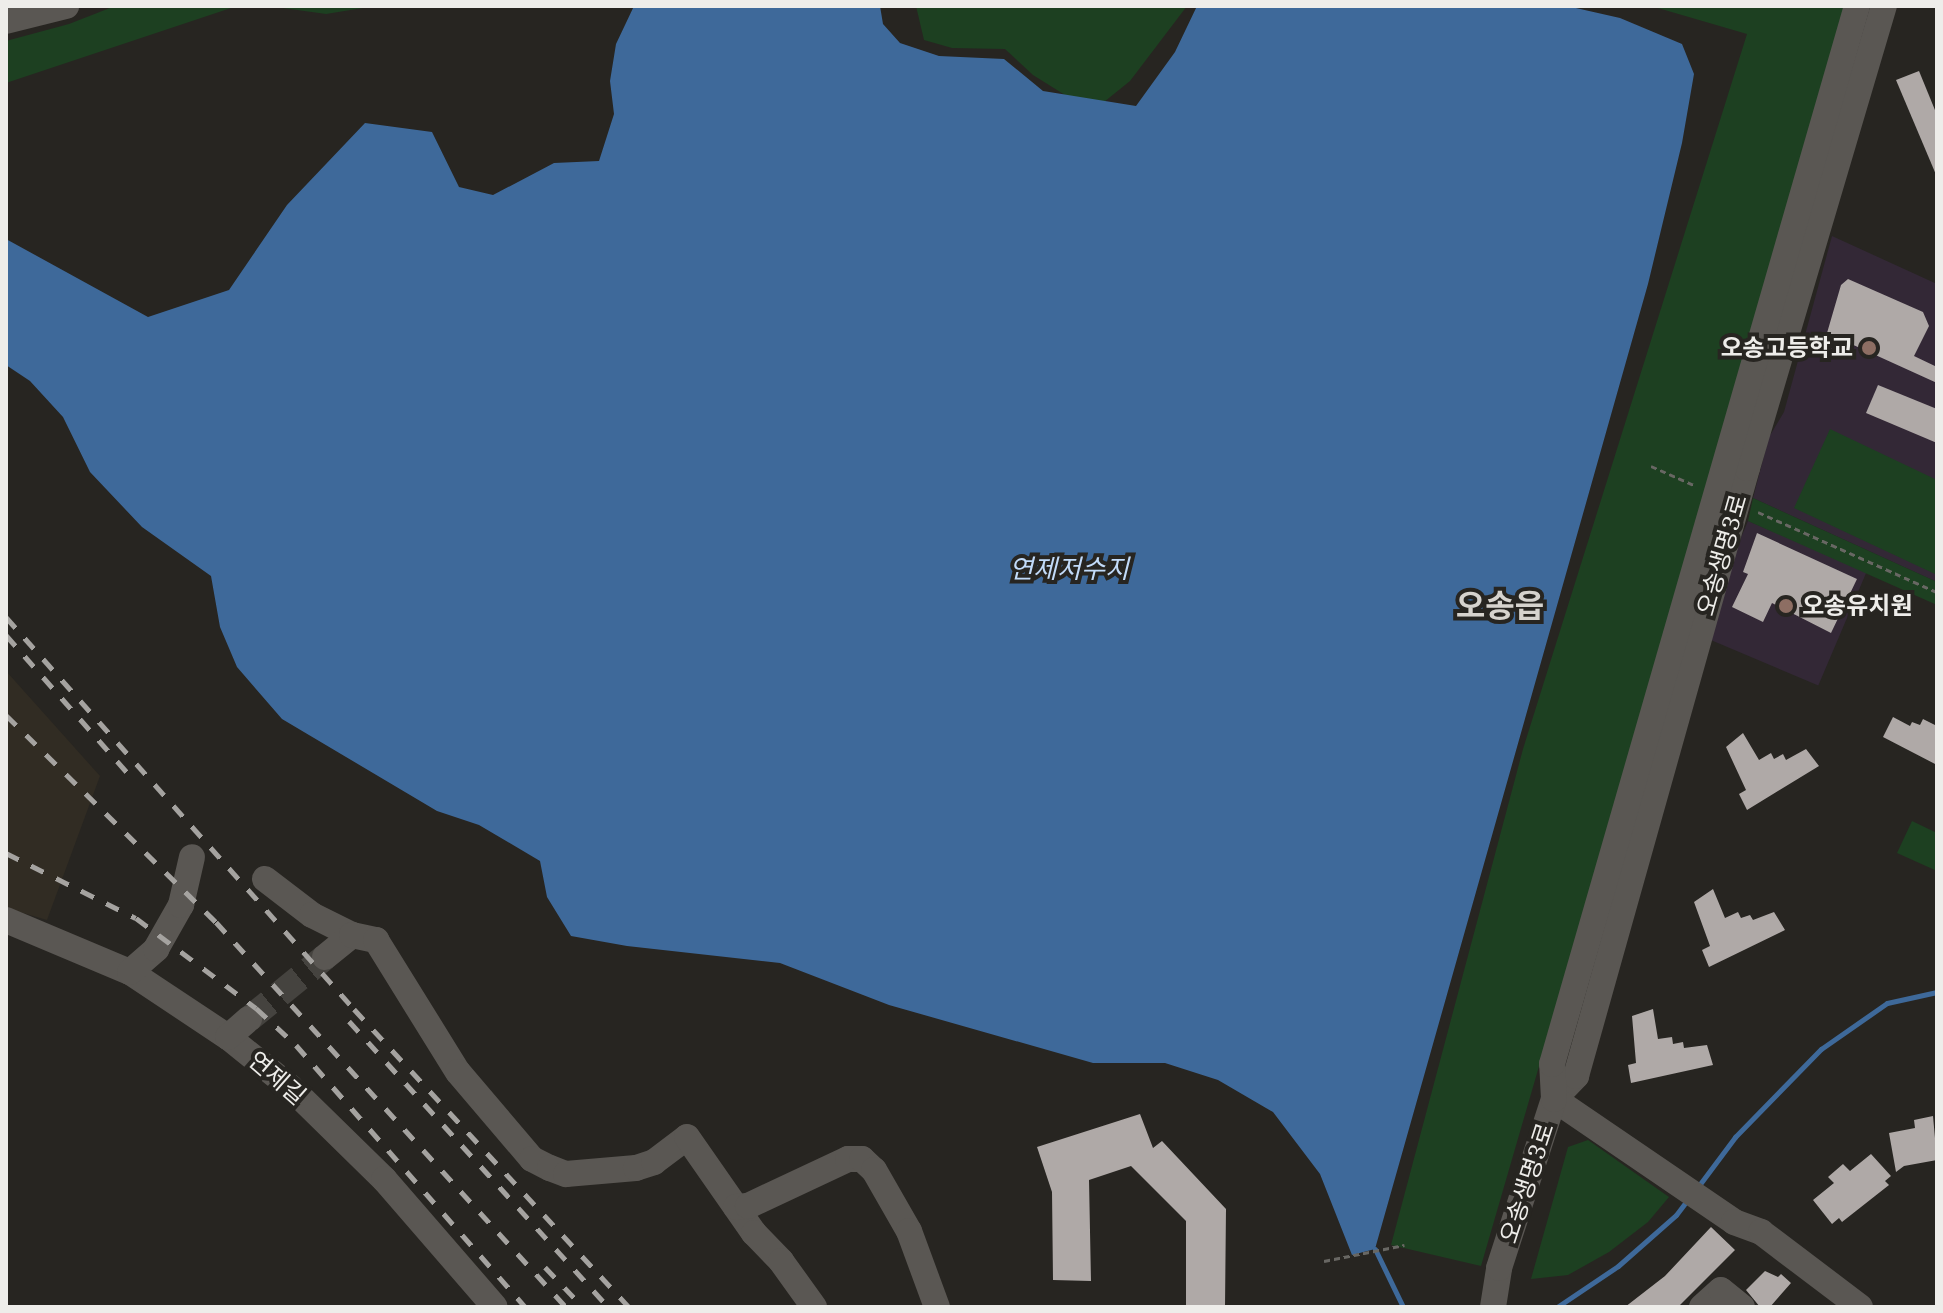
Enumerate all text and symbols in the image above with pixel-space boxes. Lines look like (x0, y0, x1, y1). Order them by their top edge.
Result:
place label: 오송고등학교 (1721, 334, 1853, 362)
marker: 오송고등학교 (1860, 339, 1878, 357)
street label: 오송생명3로 (1691, 491, 1753, 619)
water label: 연제저수지 (1009, 553, 1129, 585)
district label: 오송읍 (1456, 586, 1544, 624)
place label: 오송유치원 (1802, 592, 1912, 620)
marker: 오송유치원 (1777, 597, 1795, 615)
street label: 연제길 (243, 1045, 311, 1111)
street label: 오송생명3로 (1494, 1119, 1560, 1247)

